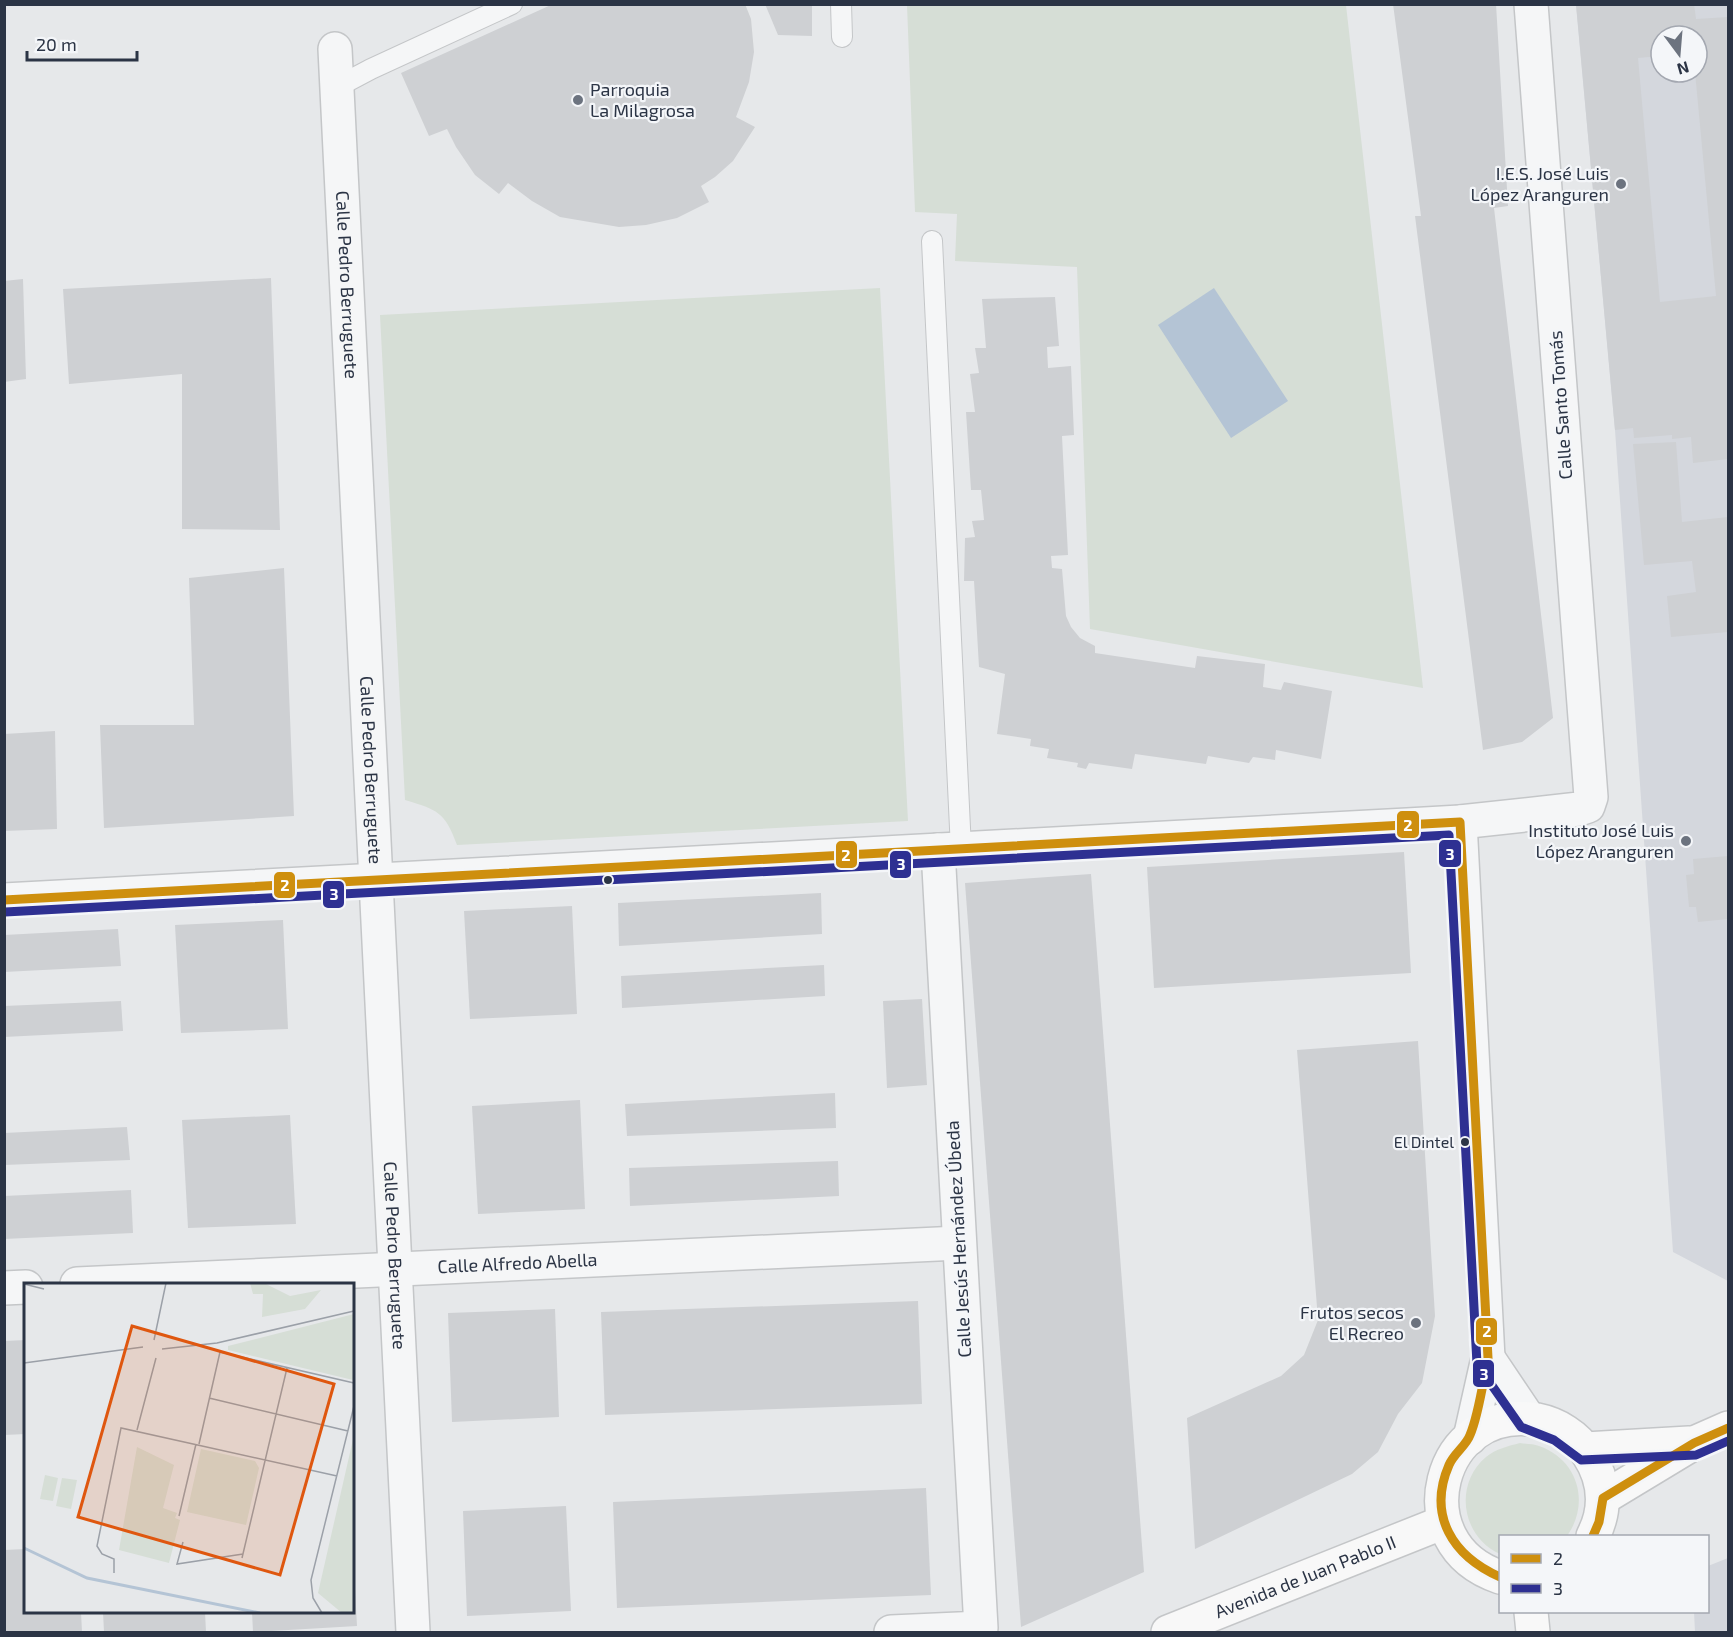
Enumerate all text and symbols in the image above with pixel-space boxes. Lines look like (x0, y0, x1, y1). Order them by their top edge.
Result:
scale bar (27, 24, 136, 62)
north arrow (1649, 24, 1709, 84)
text: 20 m (36, 33, 77, 55)
text: N (1675, 58, 1691, 80)
place label: Parroquia La Milagrosa (590, 78, 695, 121)
marker: Parroquia La Milagrosa (571, 93, 585, 107)
place label: I.E.S. José Luis López Aranguren (1471, 162, 1609, 205)
marker: I.E.S. José Luis López Aranguren (1614, 177, 1628, 191)
street label: Calle Pedro Berruguete (332, 190, 363, 379)
street label: Calle Santo Tomás (1544, 330, 1576, 480)
street label: Calle Pedro Berruguete (356, 675, 387, 865)
line badge: 2 (1396, 810, 1420, 839)
text: 2 (1403, 815, 1413, 834)
place label: Instituto José Luis López Aranguren (1528, 819, 1674, 862)
marker: Instituto José Luis López Aranguren (1679, 834, 1693, 848)
line badge: 3 (1438, 839, 1462, 868)
line badge: 2 (835, 840, 858, 869)
text: 3 (1445, 844, 1455, 863)
text: 2 (841, 845, 851, 864)
line badge: 3 (889, 850, 912, 879)
text: 3 (896, 854, 906, 873)
line badge: 2 (273, 871, 296, 899)
unlabelled marker (602, 874, 614, 886)
text: 2 (280, 875, 290, 894)
line badge: 3 (322, 880, 345, 909)
text: 3 (329, 884, 339, 903)
street label: Calle Jesús Hernández Úbeda (941, 1120, 975, 1358)
place label: El Dintel (1394, 1132, 1454, 1151)
marker: El Dintel (1459, 1136, 1471, 1148)
street label: Calle Pedro Berruguete (380, 1161, 411, 1350)
street label: Calle Alfredo Abella (437, 1248, 598, 1277)
inset map (24, 1283, 354, 1613)
place label: Frutos secos El Recreo (1300, 1301, 1404, 1344)
marker: Frutos secos El Recreo (1409, 1316, 1423, 1330)
line badge: 2 (1475, 1317, 1498, 1346)
text: 2 (1482, 1321, 1492, 1340)
line badge: 3 (1472, 1359, 1495, 1388)
text: 3 (1479, 1364, 1489, 1383)
street label: Avenida de Juan Pablo II (1211, 1530, 1399, 1622)
legend (1499, 1535, 1709, 1613)
text: 2 (1553, 1547, 1563, 1569)
text: 3 (1553, 1577, 1563, 1599)

